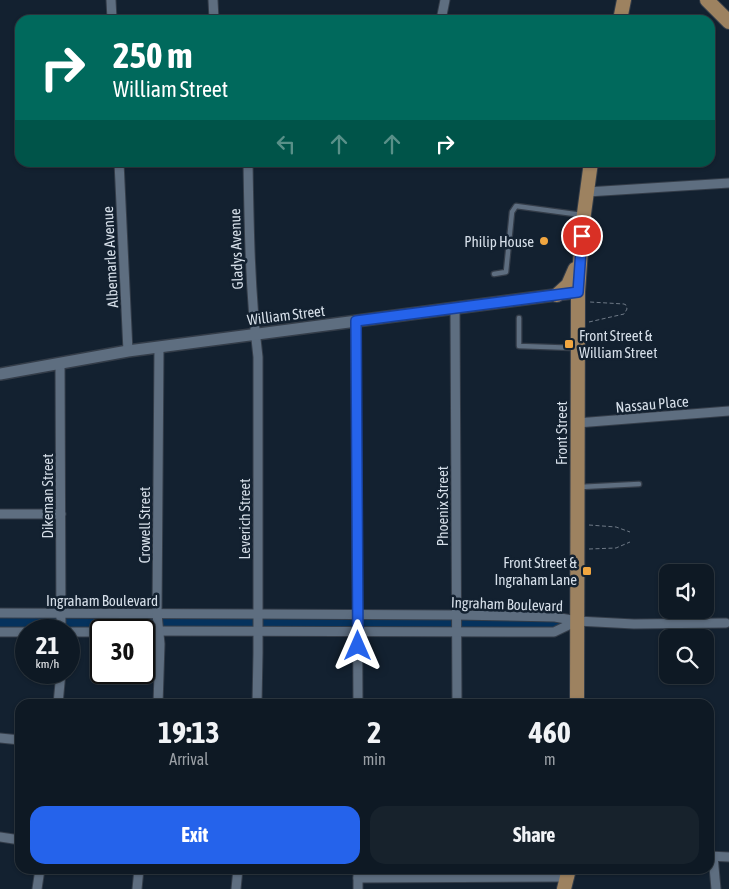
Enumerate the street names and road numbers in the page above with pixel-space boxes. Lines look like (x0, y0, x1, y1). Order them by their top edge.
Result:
street label: Albemarle Avenue (99, 206, 121, 308)
street label: Gladys Avenue (226, 208, 246, 290)
street label: William Street (246, 302, 326, 328)
street label: Nassau Place (615, 392, 689, 416)
street label: Front Street (553, 401, 570, 465)
street label: Dikeman Street (39, 454, 56, 538)
street label: Phoenix Street (434, 466, 451, 546)
street label: Leverich Street (236, 479, 253, 559)
street label: Crowell Street (136, 487, 153, 563)
street label: Ingraham Boulevard (46, 592, 158, 609)
street label: Ingraham Boulevard (451, 594, 563, 614)

